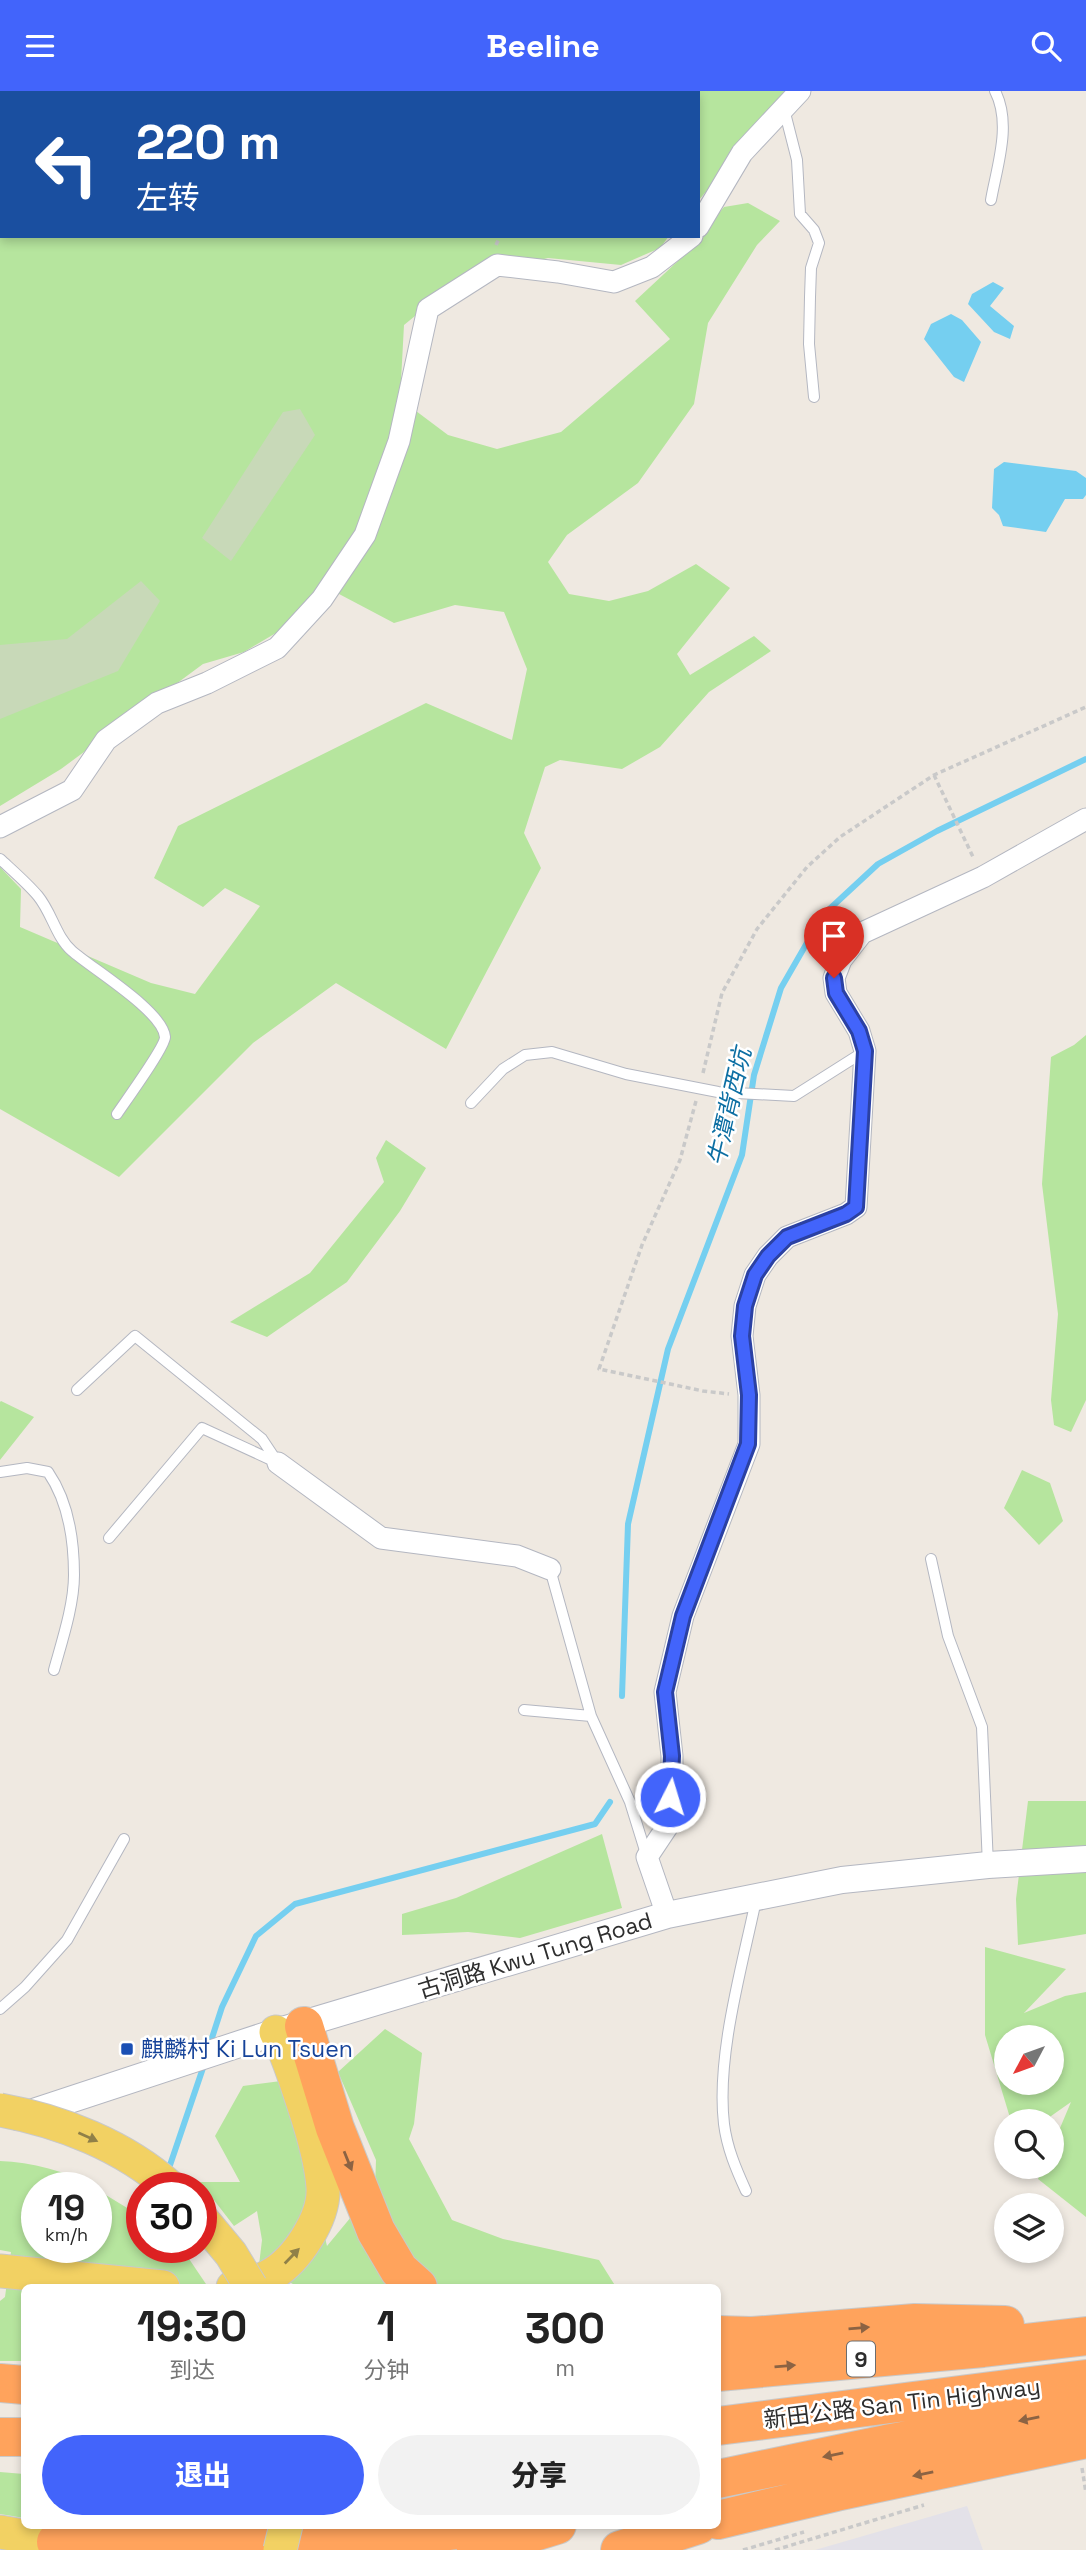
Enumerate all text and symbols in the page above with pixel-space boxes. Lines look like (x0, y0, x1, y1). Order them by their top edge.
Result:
text: Beeline (486, 26, 600, 66)
icon: menu (21, 27, 59, 65)
icon: search (1027, 27, 1065, 65)
text: 220 m (136, 111, 280, 173)
icon: left (21, 119, 112, 210)
text: 左转 (136, 178, 200, 218)
pin (804, 906, 864, 978)
icon: arrive (815, 917, 853, 955)
water label: 牛潭背西坑 (700, 1042, 758, 1169)
position arrow (633, 1760, 707, 1834)
street label: 古洞路 Kwu Tung Road (414, 1905, 656, 2005)
north arrow (994, 2025, 1064, 2095)
map controls (994, 2025, 1064, 2263)
place label: 麒麟村 Ki Lun Tsuen (141, 2034, 353, 2064)
marker: 麒麟村 Ki Lun Tsuen (119, 2041, 135, 2057)
button: search (994, 2109, 1064, 2179)
one-way arrow (78, 2132, 99, 2143)
one-way arrow (342, 2150, 353, 2171)
speed limit sign: 30 (126, 2172, 217, 2263)
text: 19 (48, 2186, 85, 2230)
button: layers (994, 2193, 1064, 2263)
text: km/h (45, 2223, 88, 2246)
one-way arrow (283, 2248, 299, 2265)
text: 19:30 (137, 2300, 247, 2353)
text: 1 (377, 2300, 396, 2353)
text: 300 (525, 2302, 605, 2355)
one-way arrow (848, 2322, 870, 2333)
road number: 9 (847, 2341, 875, 2377)
text: m (555, 2353, 575, 2383)
text: 到达 (169, 2355, 215, 2385)
text: 分钟 (363, 2355, 409, 2385)
one-way arrow (775, 2360, 797, 2371)
street label: 新田公路 San Tin Highway (762, 2371, 1042, 2435)
one-way arrow (1018, 2413, 1040, 2424)
button: 退出 (42, 2435, 364, 2515)
button: 分享 (378, 2435, 700, 2515)
one-way arrow (822, 2450, 844, 2461)
one-way arrow (912, 2469, 934, 2480)

